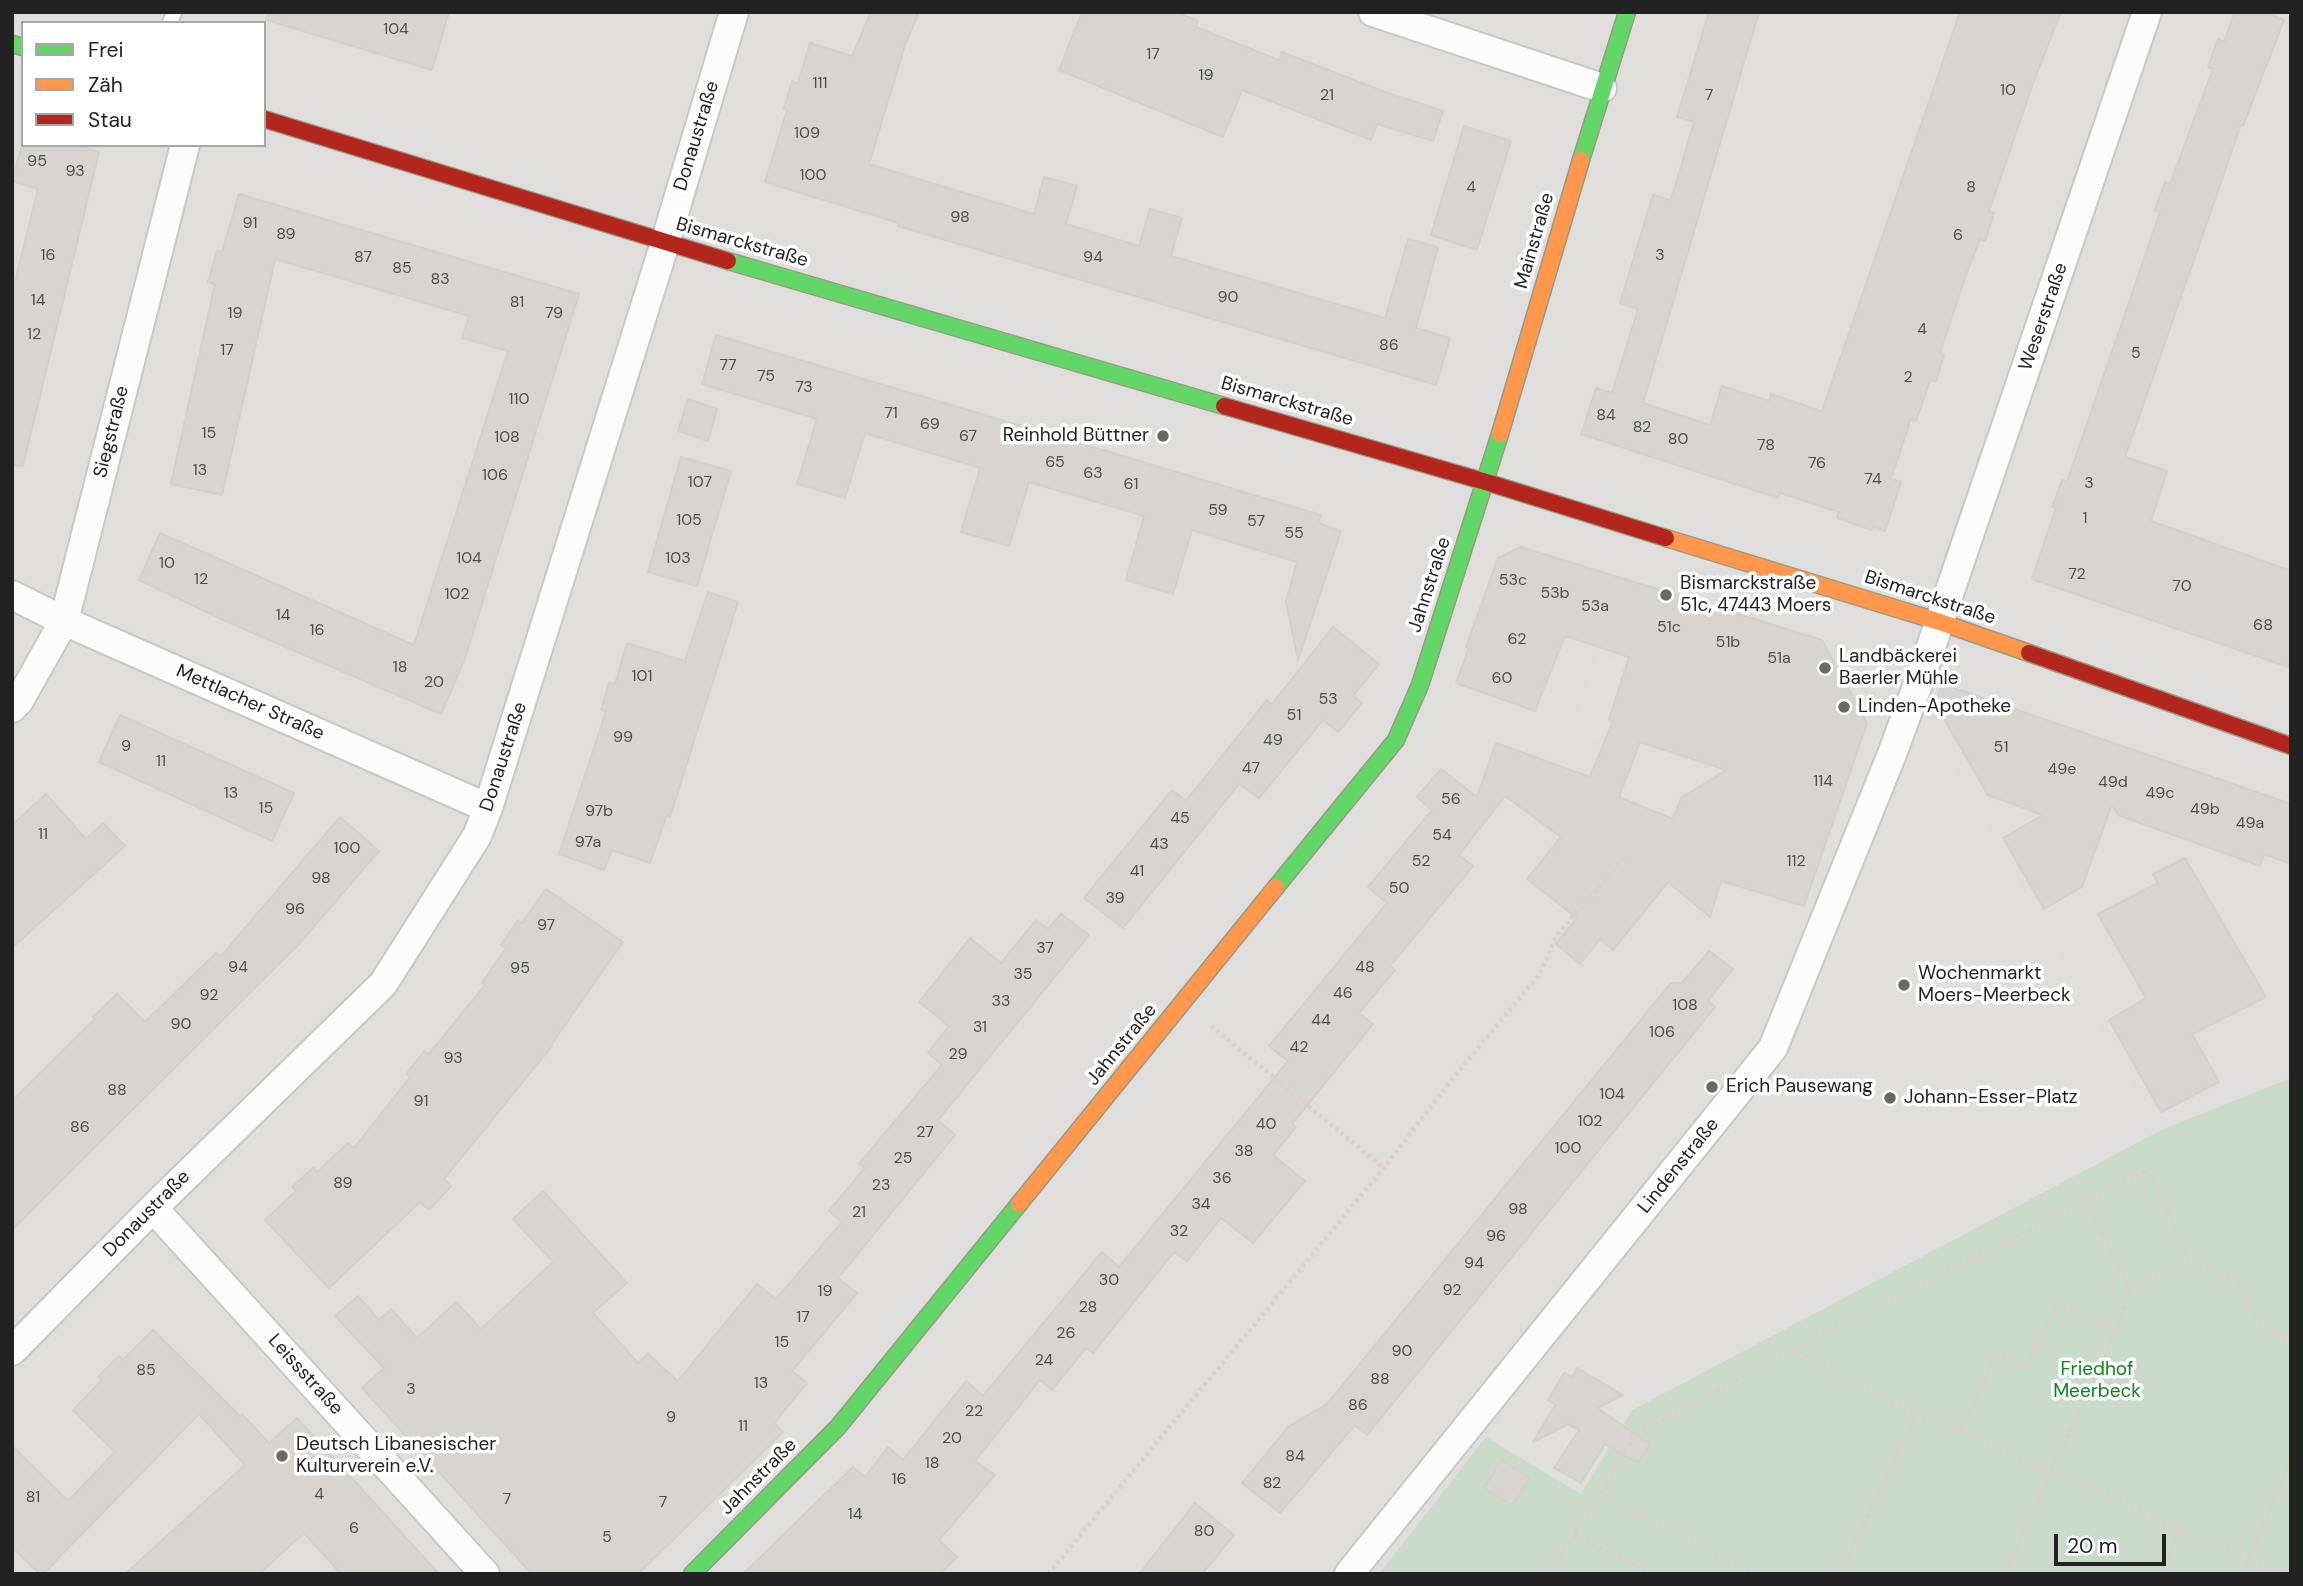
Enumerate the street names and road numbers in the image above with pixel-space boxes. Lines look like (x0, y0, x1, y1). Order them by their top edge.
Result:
street label: Donaustraße (670, 78, 724, 194)
street label: Mainstraße (1510, 190, 1560, 292)
street label: Bismarckstraße (673, 213, 811, 273)
street label: Weserstraße (2015, 260, 2073, 374)
street label: Bismarckstraße (1218, 372, 1356, 432)
street label: Siegstraße (90, 384, 134, 480)
street label: Jahnstraße (1404, 535, 1456, 635)
street label: Bismarckstraße (1862, 566, 1998, 630)
street label: Mettlacher Straße (173, 660, 327, 746)
street label: Donaustraße (476, 700, 532, 814)
street label: Jahnstraße (1082, 999, 1162, 1091)
street label: Lindenstraße (1634, 1114, 1724, 1218)
street label: Donaustraße (99, 1166, 195, 1262)
street label: Leissstraße (263, 1330, 347, 1420)
street label: Jahnstraße (716, 1434, 802, 1520)

